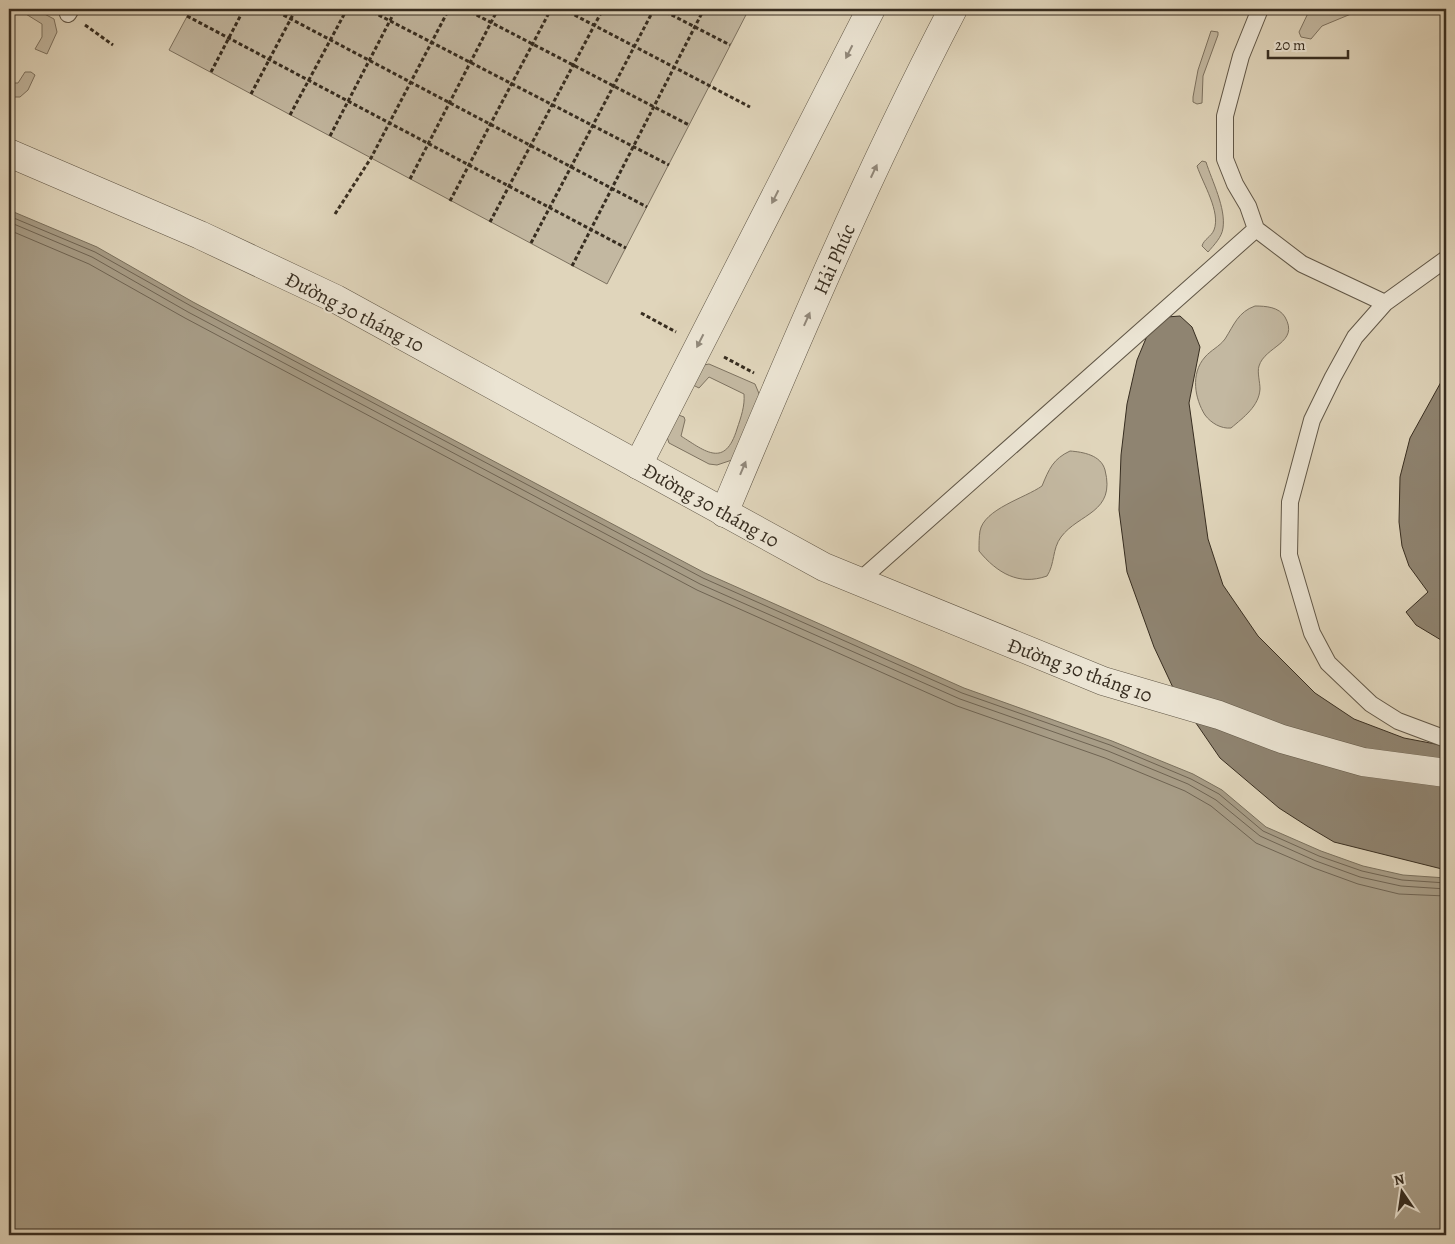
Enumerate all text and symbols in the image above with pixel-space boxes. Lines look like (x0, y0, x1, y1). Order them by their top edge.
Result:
scale bar (1268, 28, 1348, 60)
text: 20 m (1275, 35, 1306, 55)
one-way arrow (845, 45, 853, 59)
one-way arrow (870, 163, 878, 178)
one-way arrow (771, 190, 779, 204)
street label: Hải Phúc (807, 220, 862, 299)
street label: Đường 30 tháng 10 (281, 266, 429, 359)
one-way arrow (804, 312, 812, 326)
one-way arrow (696, 334, 705, 349)
street label: Đường 30 tháng 10 (637, 457, 784, 554)
one-way arrow (739, 461, 747, 475)
street label: Đường 30 tháng 10 (1004, 632, 1156, 709)
north arrow (1378, 1166, 1428, 1216)
text: N (1392, 1169, 1406, 1190)

